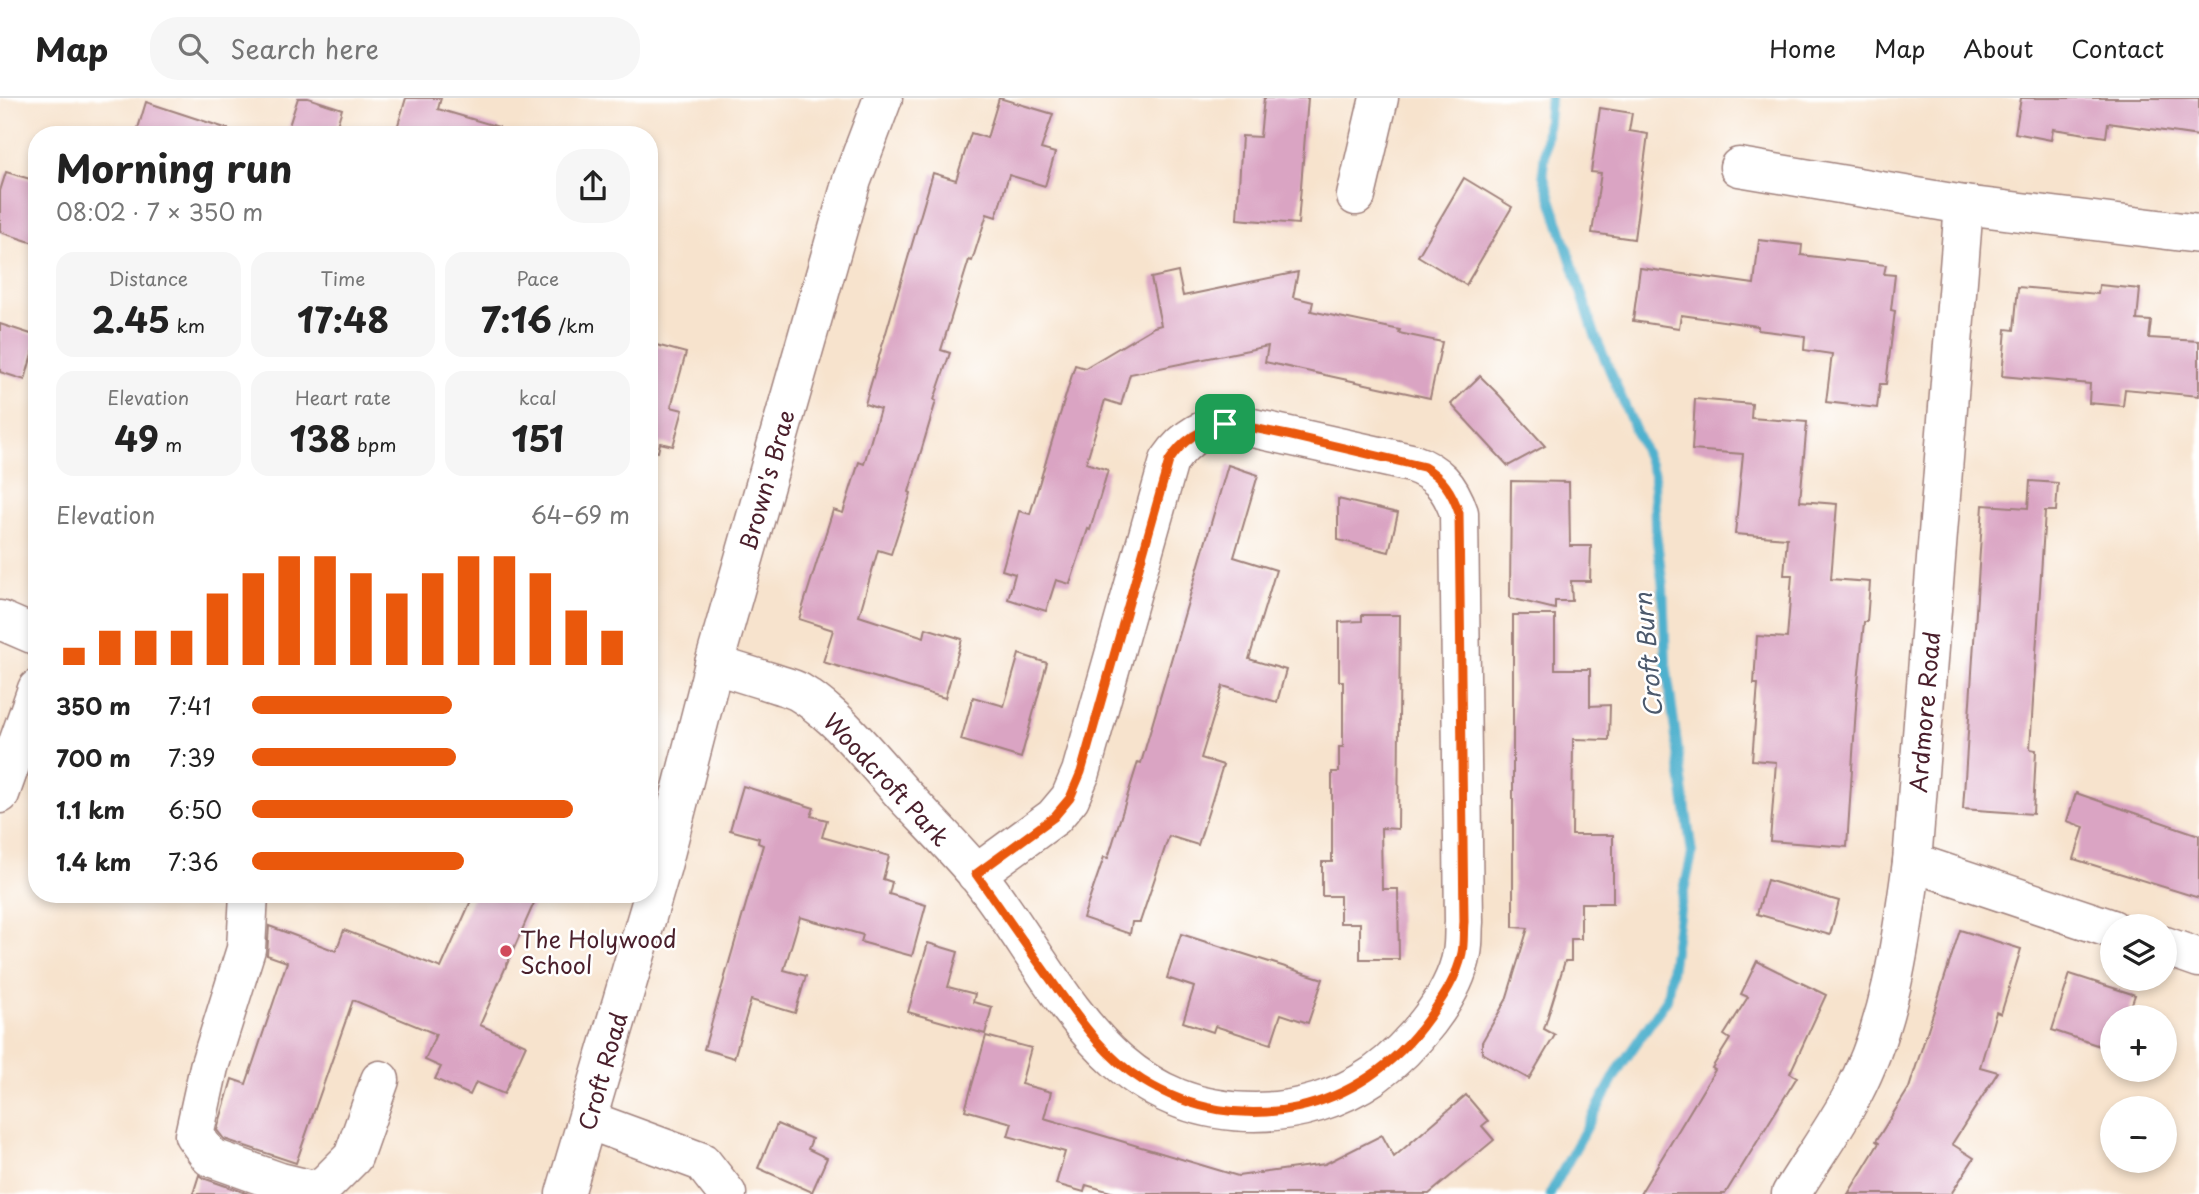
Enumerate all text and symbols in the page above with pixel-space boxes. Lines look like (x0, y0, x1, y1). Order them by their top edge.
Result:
search box (150, 17, 640, 80)
text: Map (35, 23, 108, 73)
icon: search (174, 29, 212, 67)
text: Search here (230, 29, 379, 68)
text: Home (1769, 30, 1836, 66)
text: Map (1874, 30, 1925, 66)
text: About (1963, 30, 2033, 66)
text: Contact (2071, 30, 2164, 66)
text: Morning run (56, 139, 292, 196)
button: share (556, 149, 630, 223)
text: 08:02 · 7 × 350 m (56, 194, 263, 229)
text: Distance (108, 264, 188, 292)
text: Time (321, 264, 365, 292)
text: Pace (516, 264, 559, 292)
text: 2.45 (92, 292, 170, 345)
text: 17:48 (297, 292, 389, 345)
text: 7:16 (481, 292, 552, 345)
text: km (170, 311, 205, 339)
text: /km (552, 311, 595, 339)
text: Elevation (107, 383, 189, 411)
text: Heart rate (295, 383, 391, 411)
text: kcal (519, 383, 557, 411)
pin (1195, 394, 1255, 454)
icon: arrive (1206, 405, 1244, 443)
street label: Brown's Brae (729, 406, 803, 554)
text: 49 (114, 411, 159, 464)
text: 138 (289, 411, 351, 464)
text: 151 (512, 411, 564, 464)
text: m (159, 430, 182, 458)
text: bpm (351, 430, 397, 458)
text: Elevation (56, 497, 155, 532)
text: 64–69 m (531, 497, 630, 532)
water label: Croft Burn (1624, 590, 1670, 719)
street label: Ardmore Road (1900, 630, 1948, 794)
text: 350 m (56, 688, 131, 723)
text: 7:41 (168, 688, 211, 723)
street label: Woodcroft Park (816, 704, 958, 854)
text: 700 m (56, 740, 131, 775)
text: 7:39 (168, 740, 215, 775)
text: 1.1 km (56, 792, 125, 827)
text: 6:50 (168, 792, 222, 827)
text: 1.4 km (56, 844, 131, 879)
text: 7:36 (168, 844, 219, 879)
map controls (2100, 914, 2177, 1173)
button: layers (2100, 914, 2177, 991)
place label: The Holywood School (520, 921, 677, 982)
marker: The Holywood School (498, 943, 514, 959)
button: + (2100, 1005, 2177, 1082)
street label: Croft Road (568, 1008, 636, 1134)
button: − (2100, 1096, 2177, 1173)

